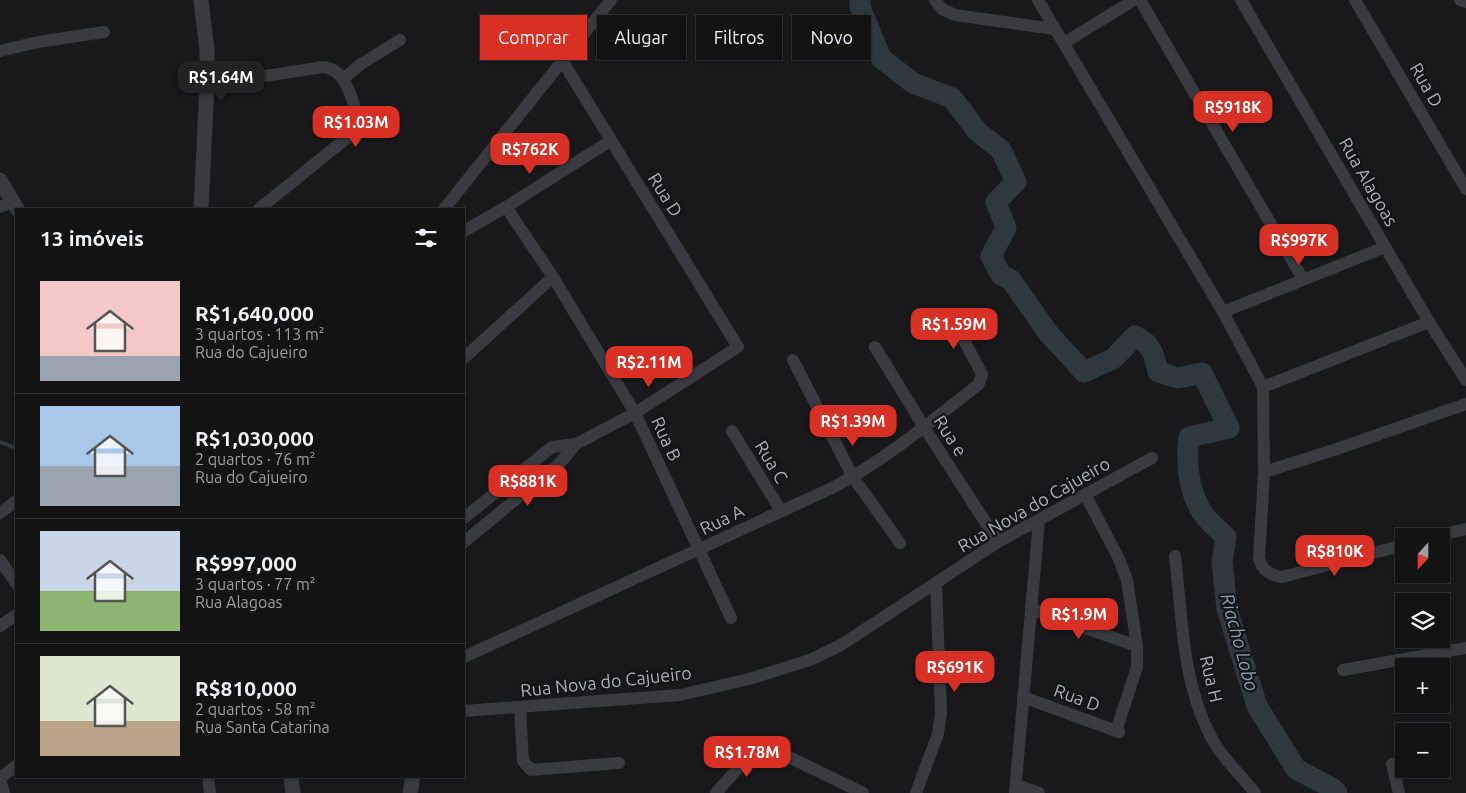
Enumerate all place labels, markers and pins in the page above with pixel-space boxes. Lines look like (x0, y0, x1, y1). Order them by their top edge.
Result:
pin: R$1.64M (175, 61, 267, 103)
pin: R$918K (1192, 90, 1274, 133)
pin: R$1.03M (310, 106, 402, 148)
pin: R$762K (489, 132, 571, 175)
pin: R$997K (1258, 224, 1340, 266)
pin: R$1.59M (908, 308, 1000, 350)
pin: R$2.11M (603, 346, 695, 388)
pin: R$1.39M (807, 404, 899, 447)
pin: R$881K (487, 464, 569, 507)
pin: R$810K (1294, 534, 1376, 577)
pin: R$1.9M (1038, 598, 1120, 640)
pin: R$691K (914, 650, 996, 693)
pin: R$1.78M (701, 736, 793, 778)

